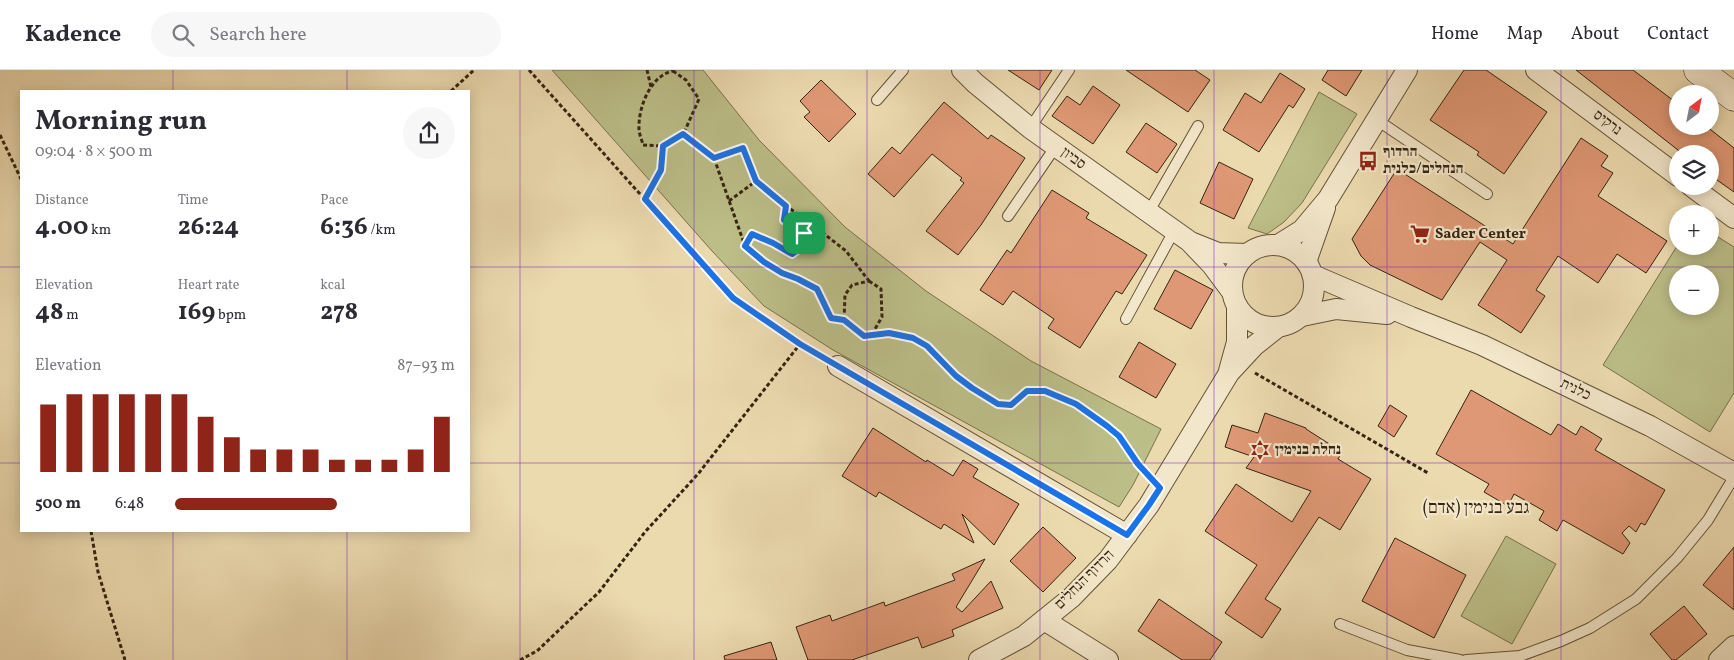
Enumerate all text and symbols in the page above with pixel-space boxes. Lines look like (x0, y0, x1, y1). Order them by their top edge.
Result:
search box (151, 12, 501, 57)
text: Kadence (25, 18, 121, 52)
icon: search (169, 21, 197, 49)
text: Search here (209, 22, 307, 48)
text: Home (1431, 22, 1479, 47)
text: Map (1507, 22, 1543, 47)
text: About (1571, 22, 1619, 47)
text: Contact (1647, 22, 1709, 47)
north arrow (1669, 85, 1719, 135)
map controls (1669, 85, 1719, 315)
text: Morning run (35, 102, 207, 141)
street label: נרקיס (1588, 105, 1626, 141)
button: share (403, 107, 455, 159)
text: 09:04 · 8 × 500 m (35, 141, 153, 163)
place label: הרדוף הנחלים/כלנית (1383, 142, 1463, 180)
street label: סביון (1056, 143, 1090, 175)
button: layers (1669, 145, 1719, 195)
bus stop icon: הרדוף הנחלים/כלנית (1357, 150, 1379, 172)
text: Distance (35, 191, 89, 210)
text: Time (178, 191, 208, 210)
text: Pace (320, 191, 348, 210)
button: + (1669, 205, 1719, 255)
text: 4.00 (35, 210, 88, 245)
text: 26:24 (178, 210, 239, 245)
text: 6:36 (320, 210, 368, 245)
pin (783, 212, 825, 254)
icon: arrive (790, 219, 818, 247)
text: km (88, 221, 111, 240)
text: /km (368, 221, 396, 240)
supermarket icon: Sader Center (1409, 223, 1431, 245)
place label: Sader Center (1435, 224, 1526, 245)
button: − (1669, 265, 1719, 315)
text: Elevation (35, 276, 93, 295)
text: Heart rate (178, 276, 239, 295)
text: kcal (320, 276, 345, 295)
text: 48 (35, 295, 64, 330)
text: 169 (178, 295, 215, 330)
text: 278 (320, 295, 358, 330)
text: m (64, 306, 79, 325)
text: bpm (215, 306, 246, 325)
text: Elevation (35, 355, 102, 377)
text: 87–93 m (397, 355, 455, 377)
street label: כלנית (1556, 374, 1594, 406)
synagogue icon: נחלת בנימין (1249, 439, 1271, 461)
place label: נחלת בנימין (1275, 440, 1341, 461)
text: 500 m (35, 493, 81, 515)
text: 6:48 (115, 493, 144, 515)
district label: גבע בנימין (אדם) (1423, 496, 1529, 521)
street label: הרדוף הנחלים (1050, 545, 1120, 615)

